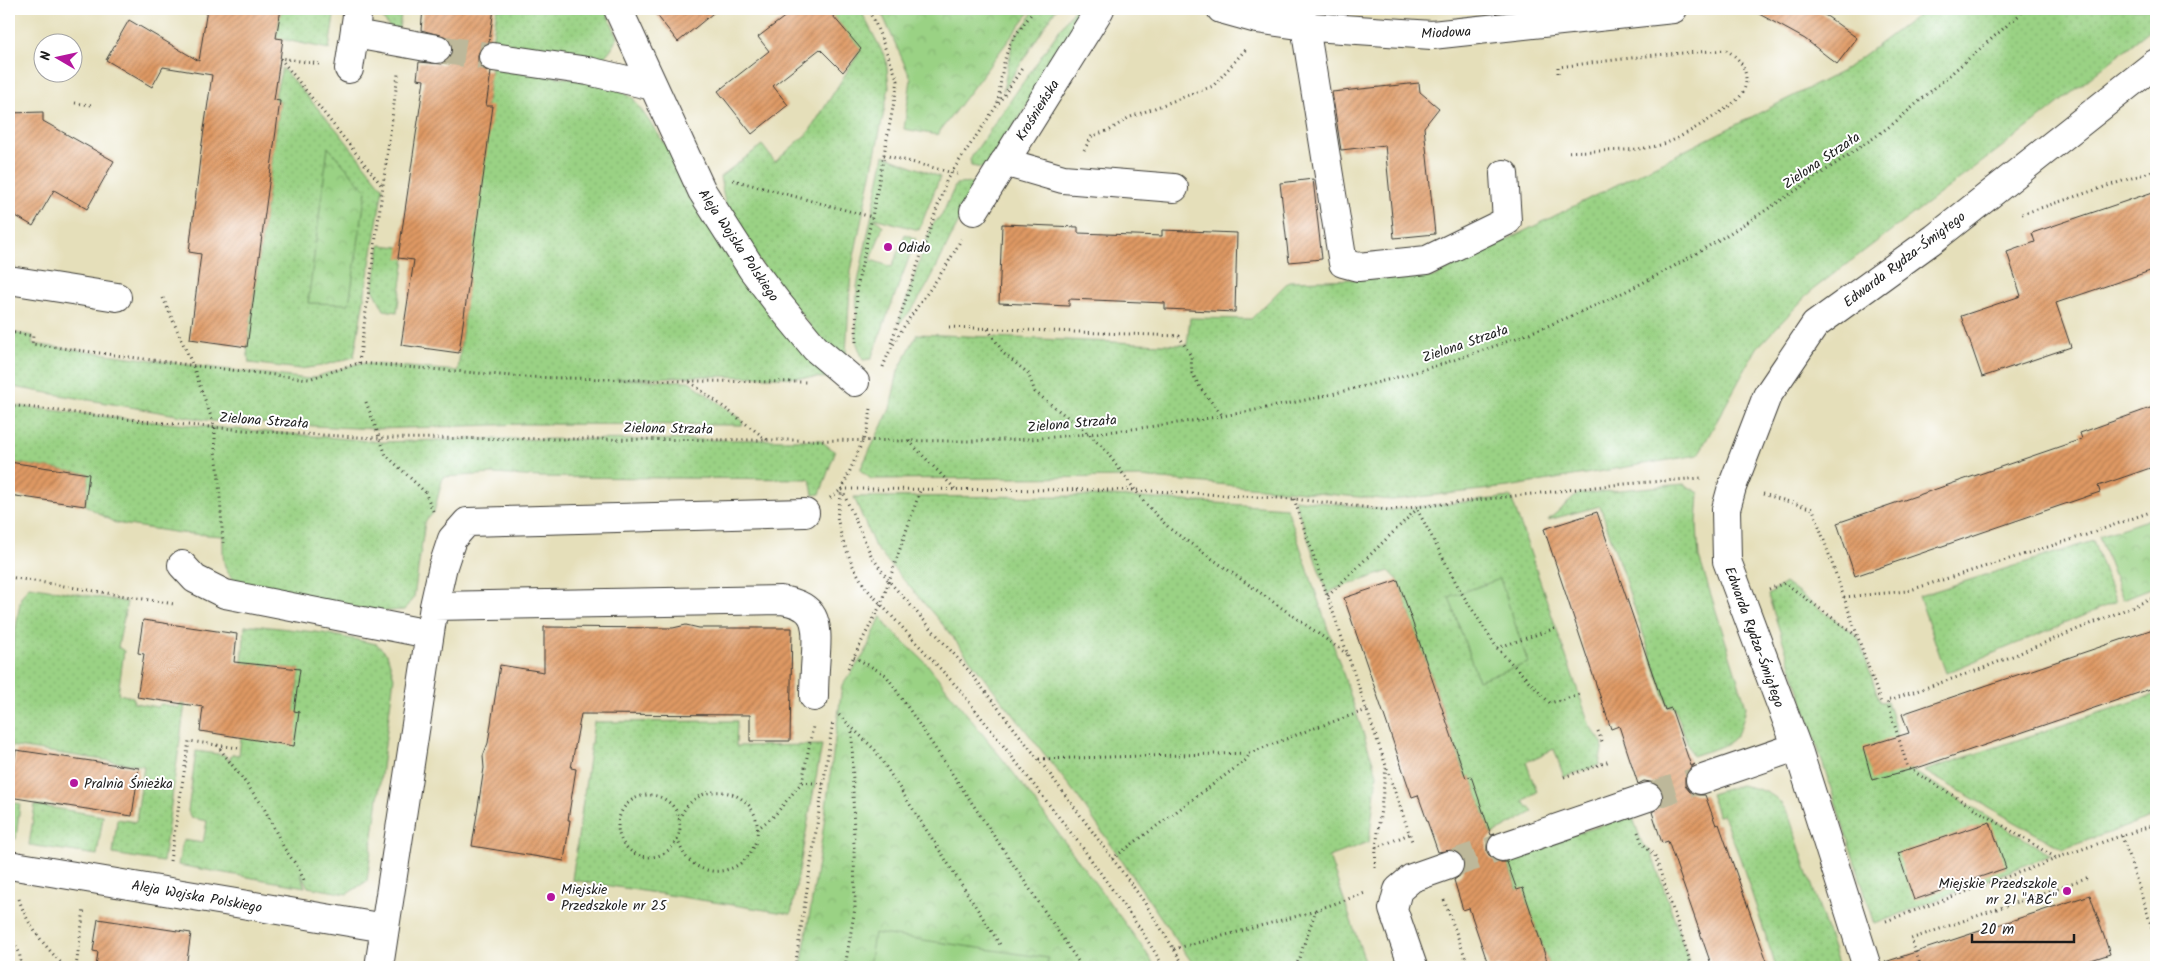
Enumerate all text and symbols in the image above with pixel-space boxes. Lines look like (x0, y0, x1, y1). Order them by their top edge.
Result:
street label: Miodowa (1420, 21, 1472, 45)
north arrow (32, 32, 82, 82)
text: N (35, 50, 58, 62)
street label: Krośnieńska (1010, 76, 1065, 146)
street label: Zielona Strzała (1778, 127, 1865, 195)
street label: Aleja Wojska Polskiego (692, 185, 784, 306)
street label: Edwarda Rydza-Śmigłego (1839, 206, 1971, 313)
place label: Odido (898, 237, 930, 259)
marker: Odido (882, 241, 894, 253)
street label: Zielona Strzała (1419, 319, 1511, 369)
street label: Zielona Strzała (218, 407, 309, 435)
street label: Zielona Strzała (1027, 409, 1118, 439)
street label: Zielona Strzała (623, 417, 713, 441)
street label: Edwarda Rydza-Śmigłego (1718, 564, 1790, 711)
place label: Pralnia Śnieżka (84, 773, 173, 795)
marker: Pralnia Śnieżka (68, 777, 80, 789)
place label: Miejskie Przedszkole nr 21 "ABC" (1939, 873, 2058, 911)
street label: Aleja Wojska Polskiego (130, 875, 264, 919)
place label: Miejskie Przedszkole nr 25 (561, 879, 668, 917)
marker: Miejskie Przedszkole nr 21 "ABC" (2061, 885, 2073, 897)
marker: Miejskie Przedszkole nr 25 (545, 891, 557, 903)
scale bar (1972, 911, 2075, 943)
text: 20 m (1980, 918, 2014, 942)

